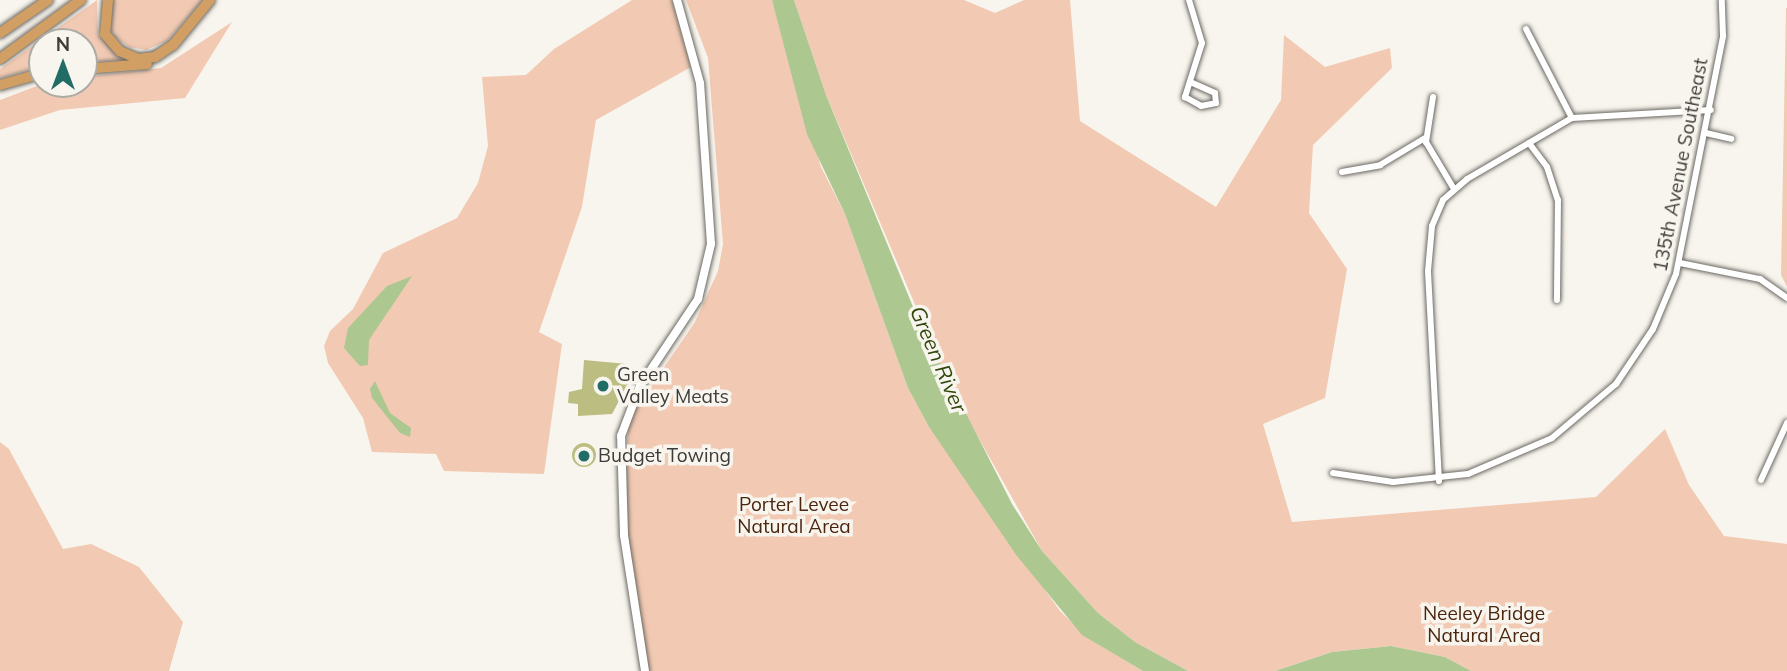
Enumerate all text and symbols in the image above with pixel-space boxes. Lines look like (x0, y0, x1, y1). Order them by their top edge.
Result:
north arrow (28, 28, 98, 98)
text: N (56, 32, 70, 56)
street label: 135th Avenue Southeast (1649, 56, 1713, 274)
water label: Green River (905, 302, 973, 416)
place label: Green Valley Meats (617, 364, 729, 408)
marker: Green Valley Meats (595, 378, 611, 394)
place label: Budget Towing (598, 445, 731, 467)
marker: Budget Towing (576, 448, 592, 464)
park label: Porter Levee Natural Area (737, 494, 851, 538)
park label: Neeley Bridge Natural Area (1423, 603, 1545, 647)

